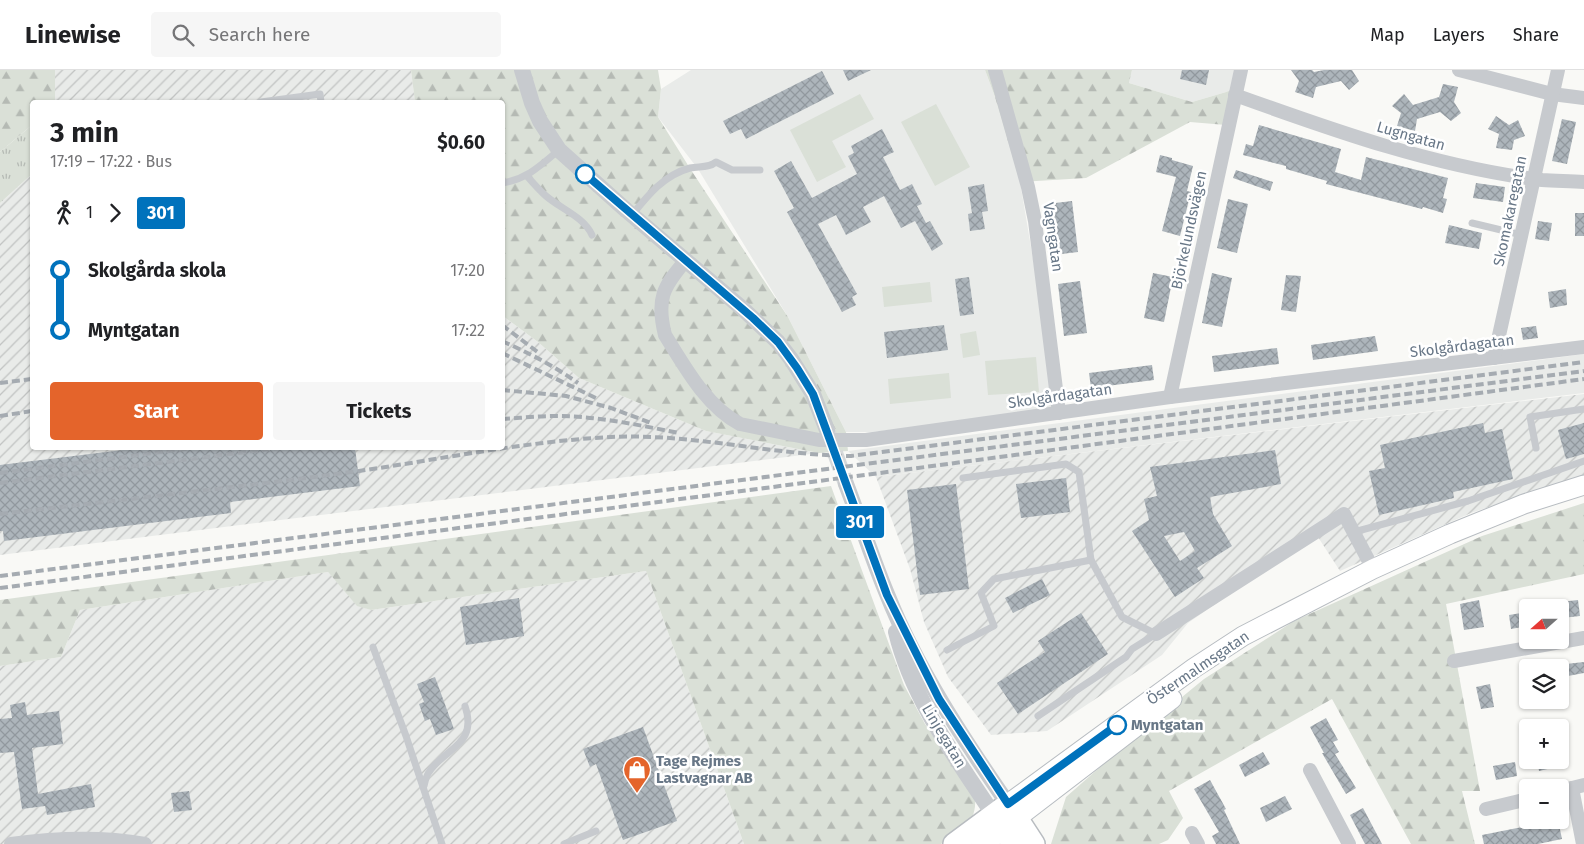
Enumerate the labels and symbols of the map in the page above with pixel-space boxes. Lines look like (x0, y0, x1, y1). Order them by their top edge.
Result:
street label: Lugngatan (1375, 118, 1447, 154)
street label: Skomakaregatan (1489, 154, 1531, 268)
unlabelled marker (575, 164, 595, 184)
street label: Björkelundsvägen (1168, 169, 1210, 291)
street label: Vagngatan (1039, 201, 1067, 273)
street label: Skolgårdagatan (1409, 331, 1515, 361)
street label: Skolgårdagatan (1007, 380, 1113, 412)
line badge: 301 (831, 506, 889, 538)
north arrow (1519, 599, 1569, 649)
street label: Östermalmsgatan (1143, 627, 1253, 709)
street label: Linjegatan (918, 701, 970, 771)
marker: Myntgatan (1107, 715, 1127, 735)
place label: Myntgatan (1131, 716, 1203, 734)
place label: Tage Rejmes Lastvagnar AB (656, 752, 753, 787)
shop icon: Tage Rejmes Lastvagnar AB (622, 755, 652, 794)

